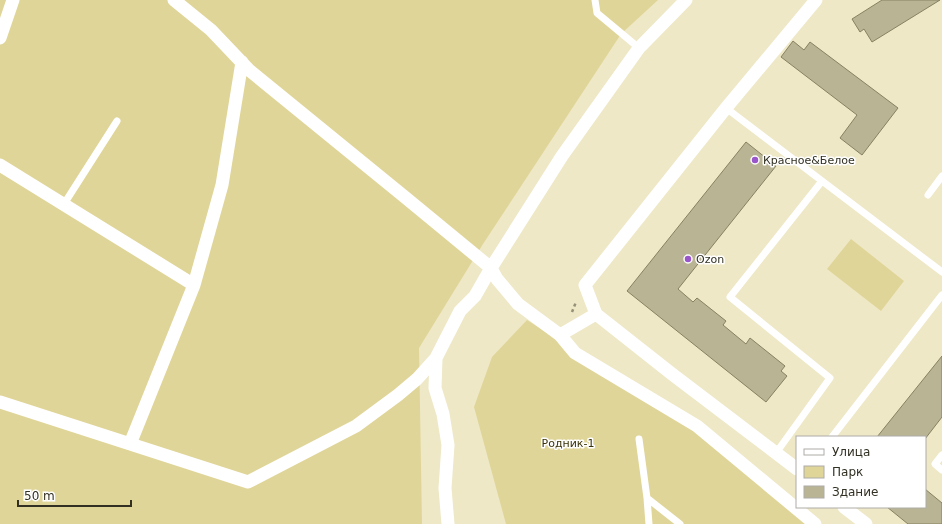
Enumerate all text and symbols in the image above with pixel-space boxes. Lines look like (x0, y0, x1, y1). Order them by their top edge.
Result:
place label: Красное&Белое (763, 154, 855, 167)
marker: Красное&Белое (750, 155, 760, 165)
place label: Ozon (696, 253, 724, 266)
marker: Ozon (683, 254, 693, 264)
legend (796, 436, 926, 508)
park label: Родник-1 (542, 437, 594, 450)
text: Улица (832, 445, 870, 459)
text: Парк (832, 465, 863, 479)
scale bar (18, 482, 131, 508)
text: Здание (832, 485, 878, 499)
text: 50 m (24, 489, 55, 503)

